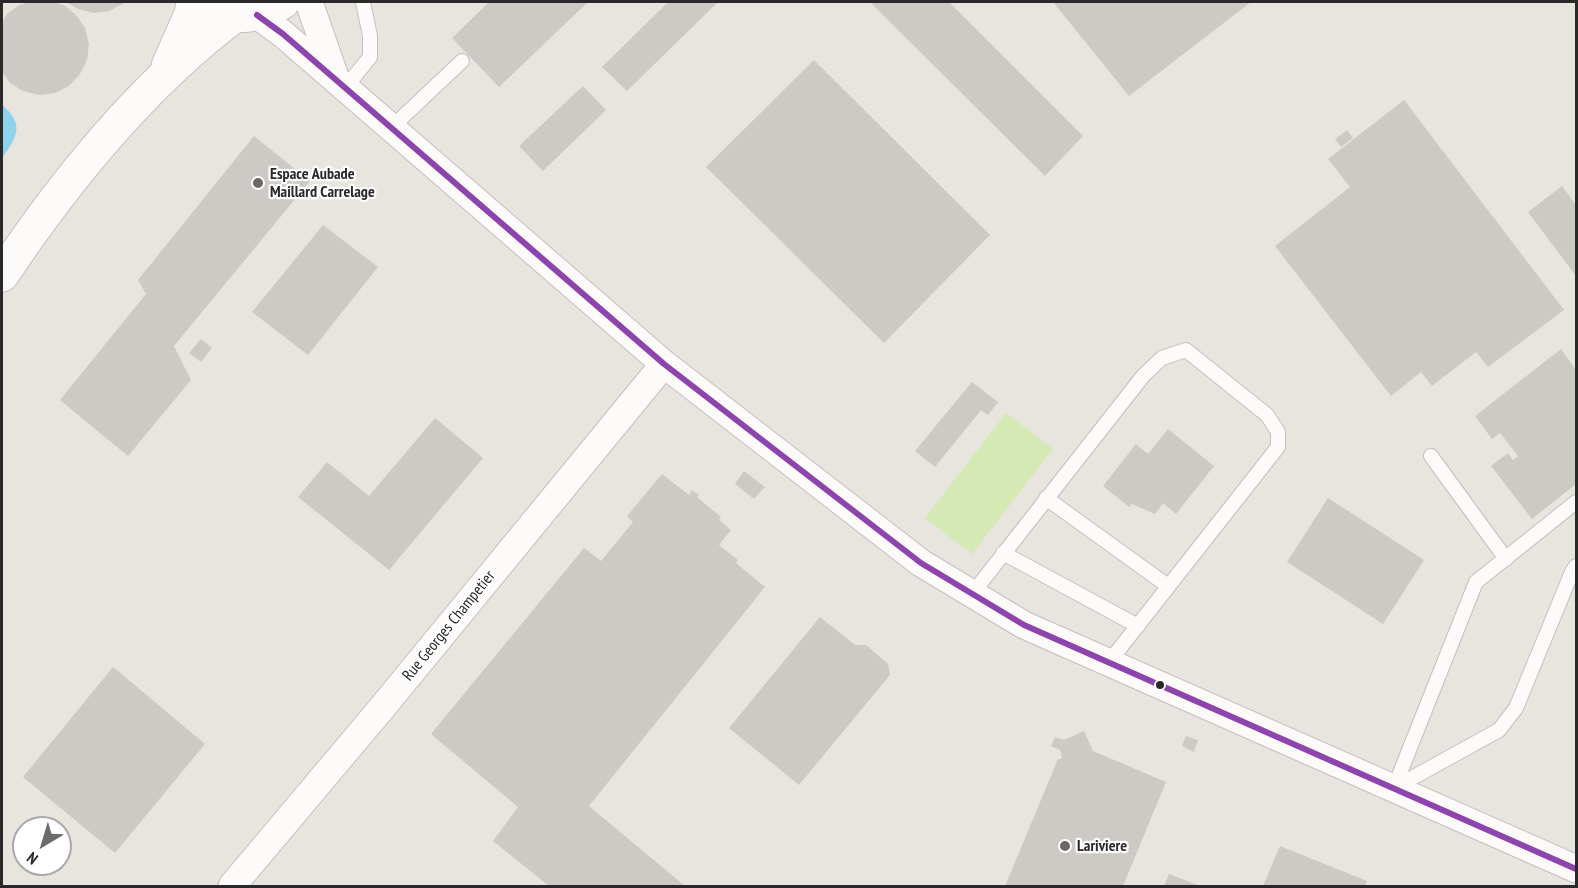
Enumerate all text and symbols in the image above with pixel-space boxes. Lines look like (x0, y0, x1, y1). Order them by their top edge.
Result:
place label: Espace Aubade Maillard Carrelage (270, 164, 375, 202)
marker: Espace Aubade Maillard Carrelage (251, 176, 265, 190)
street label: Rue Georges Champetier (399, 567, 499, 685)
unlabelled marker (1154, 679, 1166, 691)
north arrow (12, 816, 72, 876)
place label: Lariviere (1077, 836, 1127, 856)
marker: Lariviere (1058, 839, 1072, 853)
text: N (23, 848, 42, 869)

